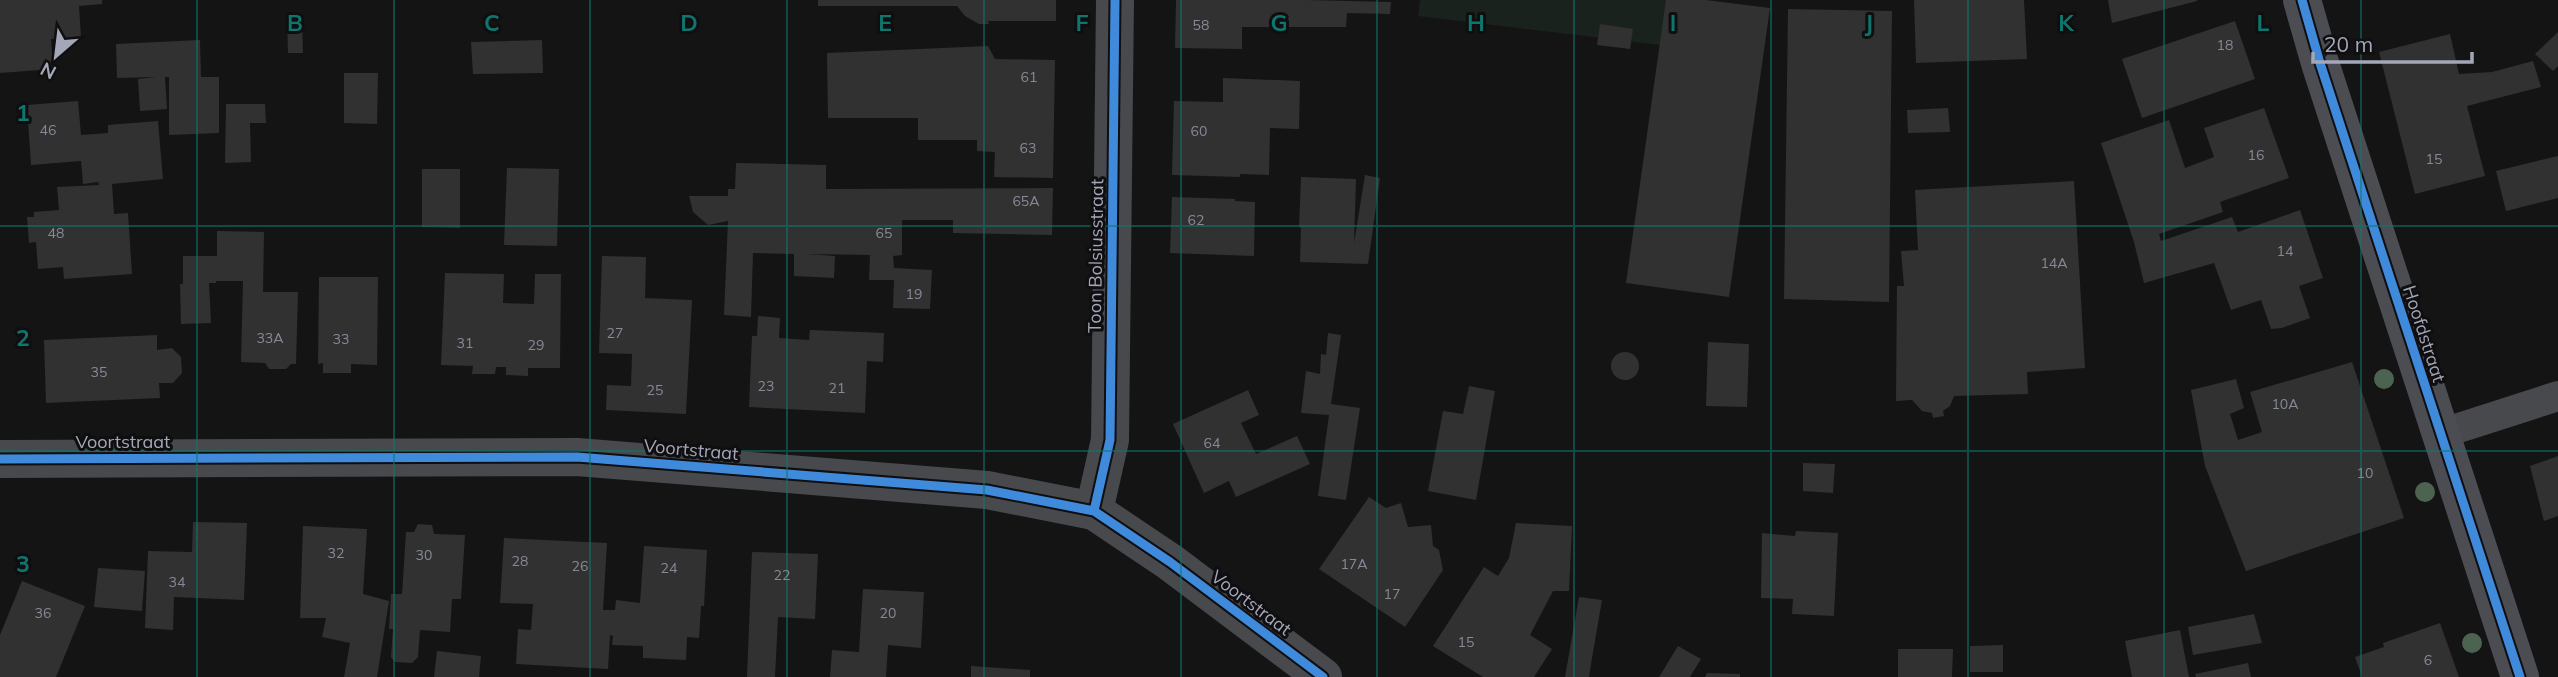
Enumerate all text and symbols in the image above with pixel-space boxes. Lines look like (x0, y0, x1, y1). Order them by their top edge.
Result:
text: B (287, 8, 303, 37)
text: C (484, 8, 500, 37)
text: D (680, 8, 698, 37)
text: E (878, 8, 892, 37)
text: F (1075, 8, 1089, 37)
text: G (1270, 8, 1288, 37)
text: H (1467, 8, 1485, 37)
text: I (1670, 8, 1676, 37)
text: J (1865, 8, 1873, 37)
text: K (2058, 8, 2075, 37)
text: L (2257, 8, 2270, 37)
house number: 58 (1193, 16, 1209, 34)
north arrow (21, 21, 91, 91)
scale bar (2313, 21, 2472, 65)
text: 20 m (2324, 31, 2373, 57)
house number: 18 (2217, 36, 2233, 54)
text: N (36, 57, 60, 85)
house number: 61 (1021, 68, 1037, 86)
text: 1 (16, 98, 30, 127)
house number: 46 (40, 121, 56, 139)
house number: 60 (1191, 122, 1207, 140)
house number: 63 (1020, 139, 1036, 157)
house number: 16 (2248, 146, 2264, 164)
house number: 15 (2426, 150, 2442, 168)
street label: Toon Bolsiusstraat (1083, 179, 1108, 333)
house number: 65A (1012, 192, 1040, 210)
house number: 62 (1188, 211, 1204, 229)
house number: 48 (48, 224, 64, 242)
house number: 65 (876, 224, 892, 242)
house number: 14 (2277, 242, 2294, 260)
house number: 14A (2040, 254, 2068, 272)
street label: Hoofdstraat (2398, 283, 2451, 385)
house number: 19 (906, 285, 922, 303)
text: 2 (16, 323, 30, 352)
house number: 27 (607, 324, 623, 342)
house number: 33A (256, 329, 284, 347)
house number: 33 (333, 330, 349, 348)
house number: 31 (457, 334, 473, 352)
house number: 29 (528, 336, 544, 354)
house number: 35 (91, 363, 107, 381)
house number: 23 (758, 377, 774, 395)
house number: 21 (829, 379, 845, 397)
house number: 25 (647, 381, 663, 399)
house number: 10A (2271, 395, 2299, 413)
street label: Voortstraat (76, 430, 170, 453)
street label: Voortstraat (643, 434, 739, 465)
house number: 64 (1204, 434, 1221, 452)
house number: 10 (2357, 464, 2373, 482)
house number: 32 (328, 544, 344, 562)
house number: 30 (416, 546, 432, 564)
text: 3 (16, 549, 30, 578)
house number: 28 (512, 552, 528, 570)
house number: 17A (1340, 555, 1368, 573)
house number: 26 (572, 557, 588, 575)
house number: 24 (661, 559, 678, 577)
street label: Voortstraat (1207, 565, 1296, 640)
house number: 22 (774, 566, 790, 584)
house number: 34 (169, 573, 186, 591)
house number: 17 (1384, 585, 1400, 603)
house number: 36 (35, 604, 51, 622)
house number: 20 (880, 604, 896, 622)
house number: 15 (1458, 633, 1474, 651)
house number: 6 (2424, 651, 2432, 669)

